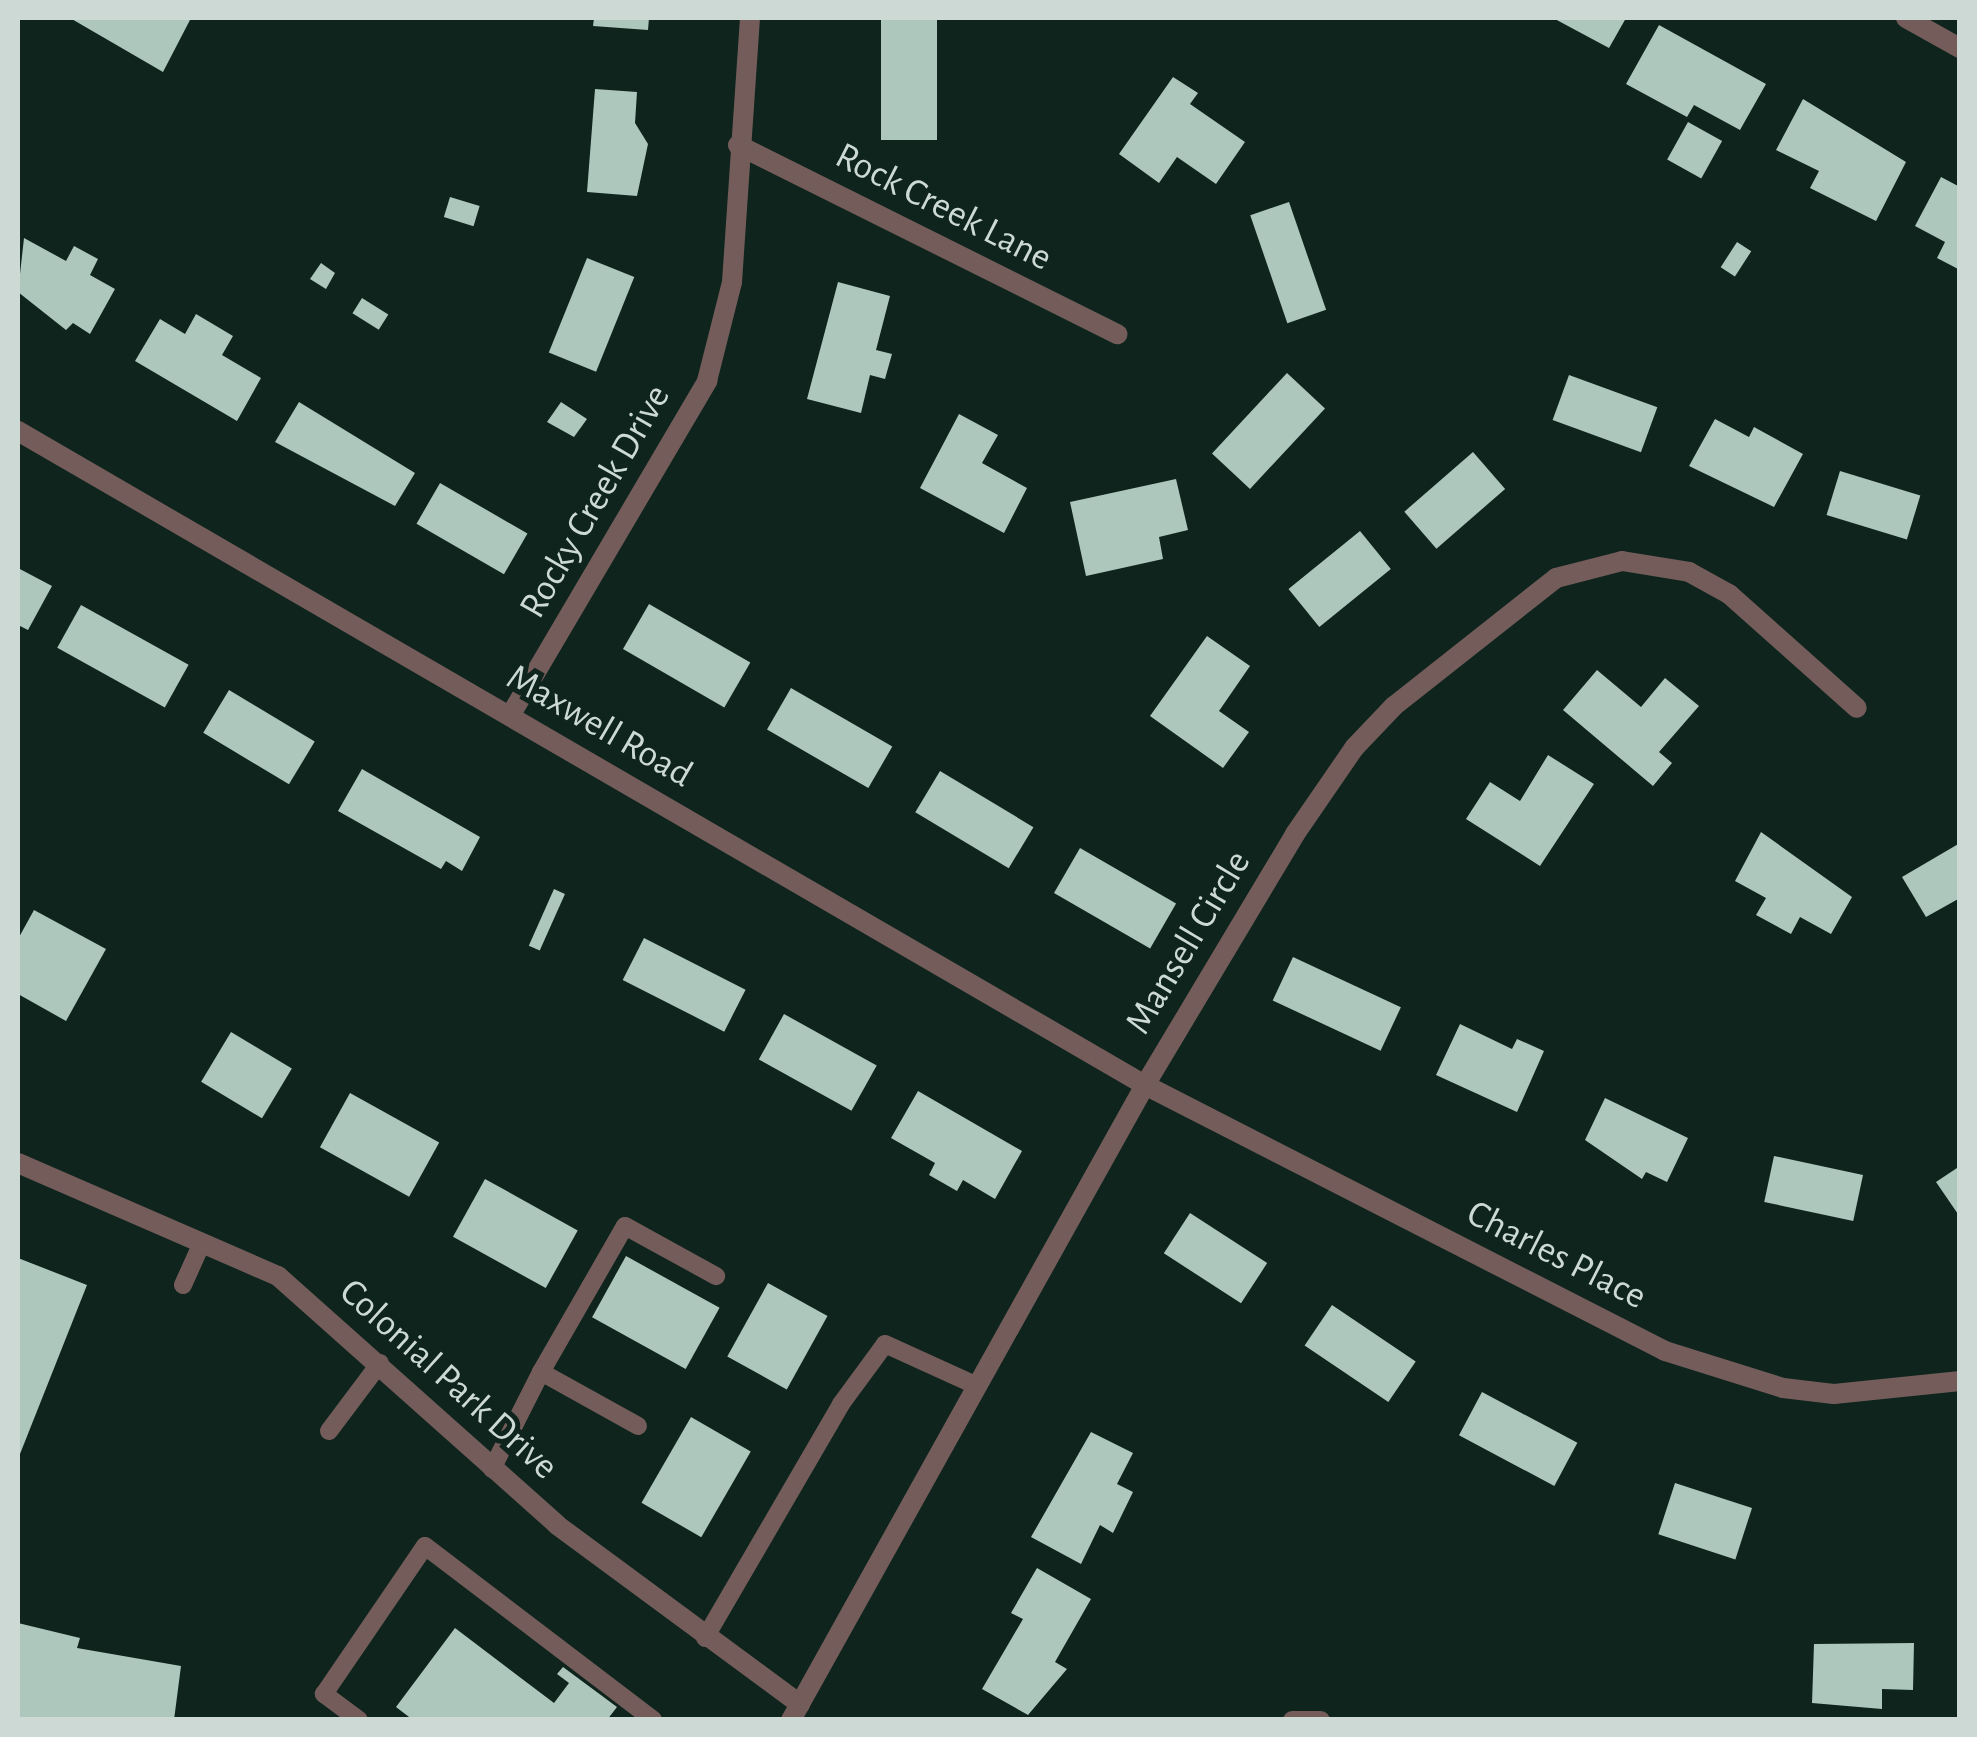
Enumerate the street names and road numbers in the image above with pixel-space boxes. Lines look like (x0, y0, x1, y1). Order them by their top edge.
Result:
street label: Rock Creek Lane (827, 134, 1059, 282)
street label: Rocky Creek Drive (511, 377, 681, 627)
street label: Maxwell Road (498, 656, 700, 798)
street label: Mansell Circle (1116, 843, 1262, 1043)
street label: Charles Place (1459, 1191, 1653, 1321)
street label: Colonial Park Drive (329, 1270, 567, 1490)

